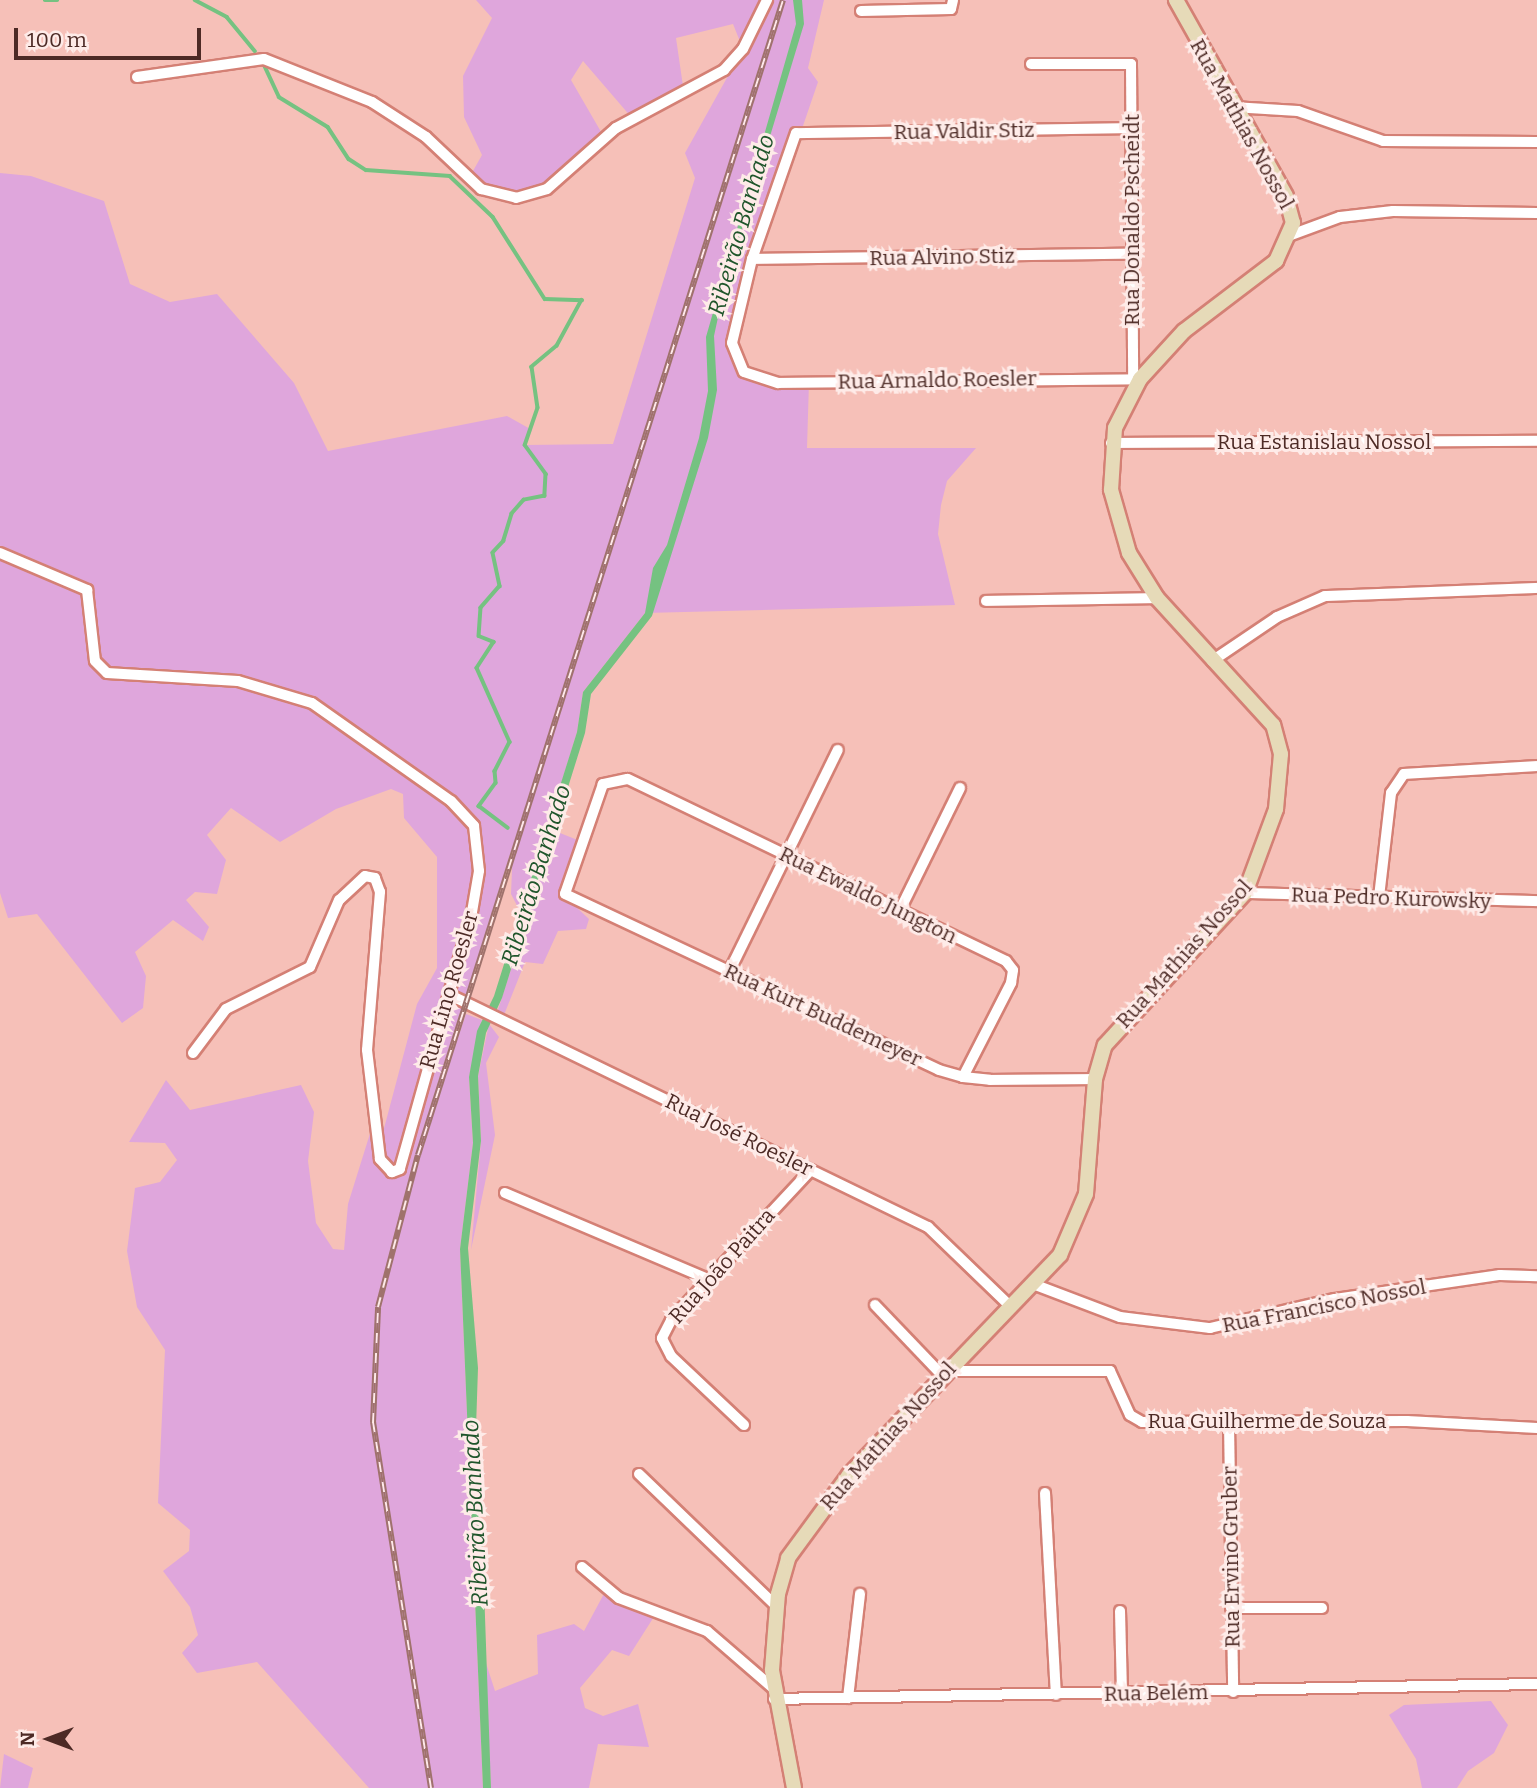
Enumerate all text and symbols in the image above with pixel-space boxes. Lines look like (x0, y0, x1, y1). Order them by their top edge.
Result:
scale bar (18, 14, 205, 58)
text: 100 m (27, 27, 87, 53)
street label: Rua Mathias Nossol (1185, 34, 1299, 214)
street label: Rua Donaldo Pscheidt (1119, 114, 1145, 326)
street label: Rua Valdir Stiz (893, 117, 1035, 145)
water label: Ribeirão Banhado (702, 131, 780, 319)
street label: Rua Alvino Stiz (869, 243, 1015, 271)
street label: Rua Arnaldo Roesler (837, 366, 1037, 394)
street label: Rua Estanislau Nossol (1217, 429, 1431, 455)
water label: Ribeirão Banhado (495, 781, 577, 969)
street label: Rua Ewaldo Jungton (775, 841, 961, 949)
street label: Rua Mathias Nossol (1111, 875, 1257, 1033)
street label: Rua Pedro Kurowsky (1290, 882, 1492, 914)
street label: Rua Lino Roesler (414, 908, 484, 1072)
street label: Rua Kurt Buddemeyer (720, 958, 926, 1072)
street label: Rua José Roesler (661, 1089, 817, 1181)
street label: Rua João Paitra (664, 1203, 780, 1329)
street label: Rua Francisco Nossol (1220, 1274, 1428, 1338)
street label: Rua Mathias Nossol (815, 1357, 961, 1515)
street label: Rua Guilherme de Souza (1148, 1408, 1386, 1434)
water label: Ribeirão Banhado (456, 1419, 494, 1607)
street label: Rua Ervino Gruber (1217, 1466, 1245, 1648)
street label: Rua Belém (1104, 1679, 1208, 1707)
north arrow (14, 1704, 84, 1774)
text: N (16, 1732, 39, 1746)

